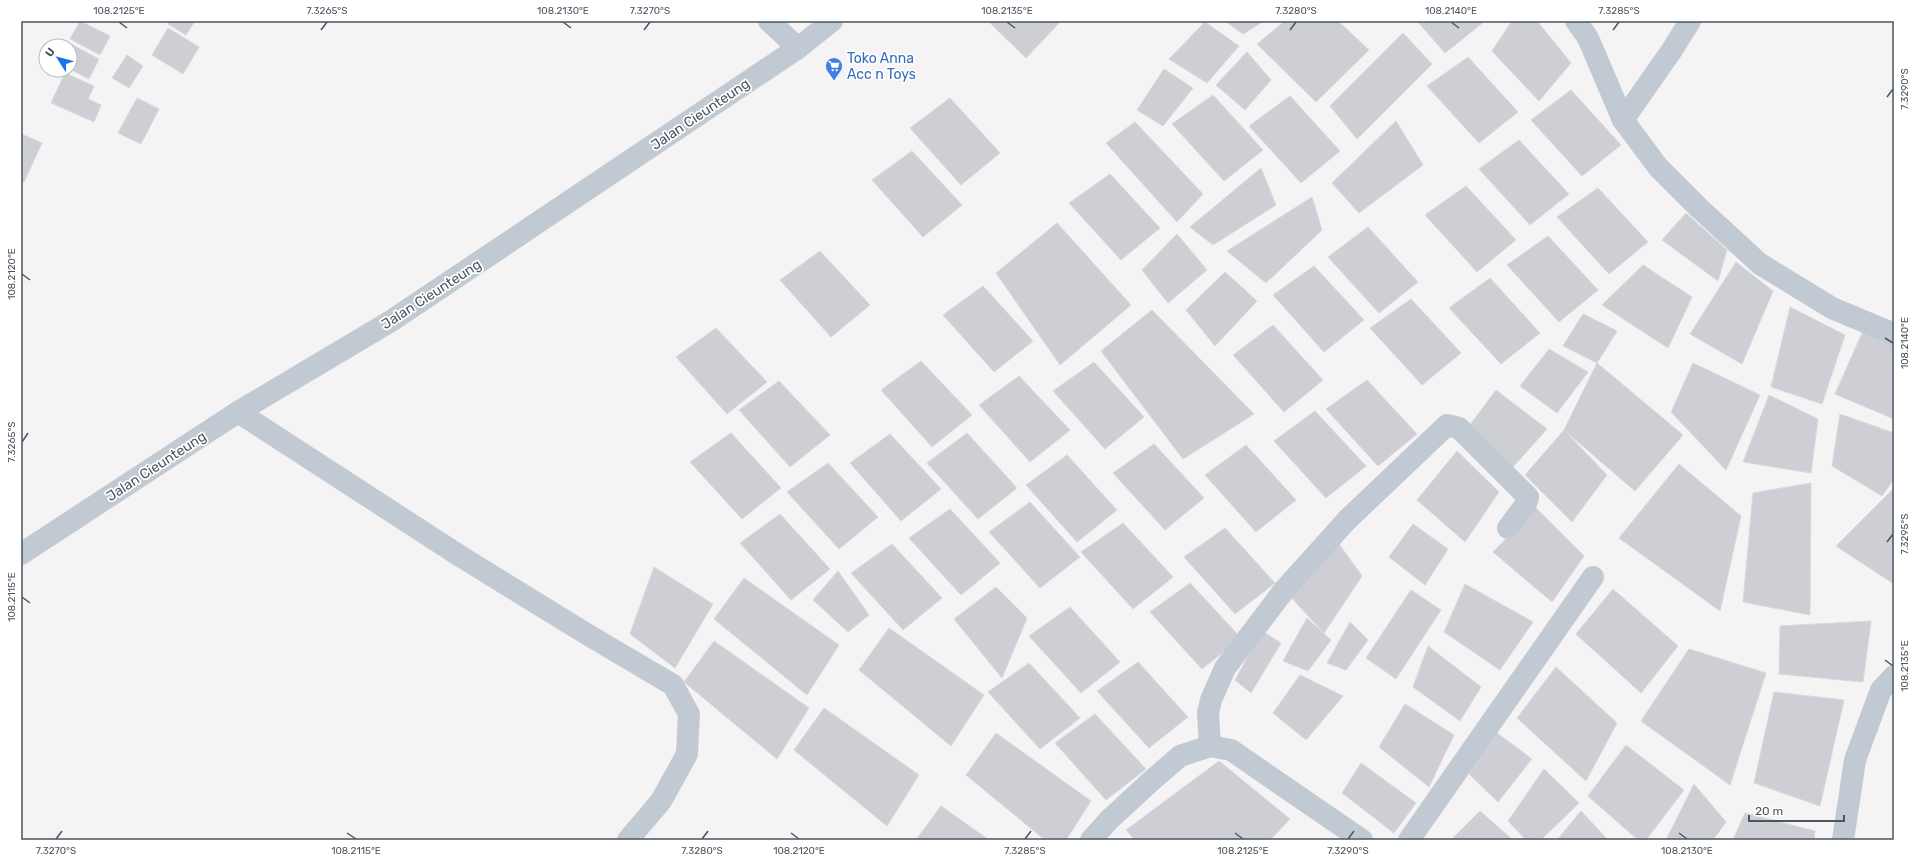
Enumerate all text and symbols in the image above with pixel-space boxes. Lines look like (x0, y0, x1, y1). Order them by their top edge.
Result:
text: 108.2125°E (93, 5, 145, 17)
text: 7.3265°S (307, 5, 347, 17)
text: 108.2130°E (537, 5, 589, 17)
text: 7.3270°S (630, 5, 670, 17)
text: 108.2135°E (981, 5, 1033, 17)
text: 7.3280°S (1275, 5, 1317, 17)
text: 108.2140°E (1425, 5, 1477, 17)
text: 7.3285°S (1598, 5, 1640, 17)
north arrow (38, 38, 78, 78)
text: U (43, 45, 58, 59)
place label: Toko Anna Acc n Toys (847, 50, 916, 83)
supermarket icon: Toko Anna Acc n Toys (824, 56, 844, 81)
text: 7.3290°S (1899, 68, 1911, 110)
street label: Jalan Cieunteung (648, 75, 753, 154)
text: 108.2120°E (6, 248, 18, 300)
street label: Jalan Cieunteung (378, 256, 484, 333)
text: 108.2140°E (1899, 317, 1911, 369)
text: 7.3265°S (6, 422, 18, 462)
street label: Jalan Cieunteung (103, 428, 209, 505)
text: 7.3295°S (1899, 514, 1911, 554)
text: 108.2115°E (6, 572, 18, 622)
text: 108.2135°E (1899, 640, 1911, 692)
scale bar (1749, 797, 1844, 823)
text: 20 m (1755, 804, 1783, 818)
text: 7.3270°S (36, 845, 76, 857)
text: 108.2115°E (331, 845, 381, 857)
text: 7.3280°S (681, 845, 723, 857)
text: 108.2120°E (773, 845, 825, 857)
text: 7.3285°S (1004, 845, 1046, 857)
text: 108.2125°E (1217, 845, 1269, 857)
text: 7.3290°S (1327, 845, 1369, 857)
text: 108.2130°E (1661, 845, 1713, 857)

